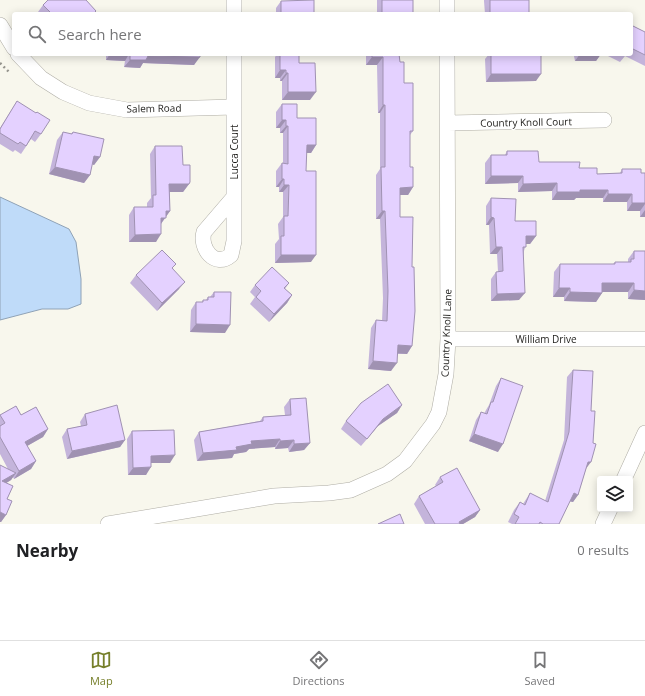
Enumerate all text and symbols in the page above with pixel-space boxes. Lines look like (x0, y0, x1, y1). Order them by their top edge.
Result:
search box (12, 12, 633, 56)
icon: search (26, 23, 48, 45)
text: Search here (58, 24, 142, 44)
street label: Salem Road (126, 101, 182, 115)
street label: Country Knoll Court (480, 114, 572, 130)
street label: Lucca Court (227, 124, 241, 180)
street label: Country Knoll Lane (437, 288, 455, 377)
street label: William Drive (515, 332, 577, 346)
map controls (597, 476, 633, 512)
button: layers (597, 476, 633, 512)
text: Nearby (16, 539, 78, 562)
text: 0 results (577, 541, 629, 559)
tab: Map (90, 649, 113, 688)
tab: Directions (293, 649, 345, 688)
tab: Saved (524, 649, 555, 688)

